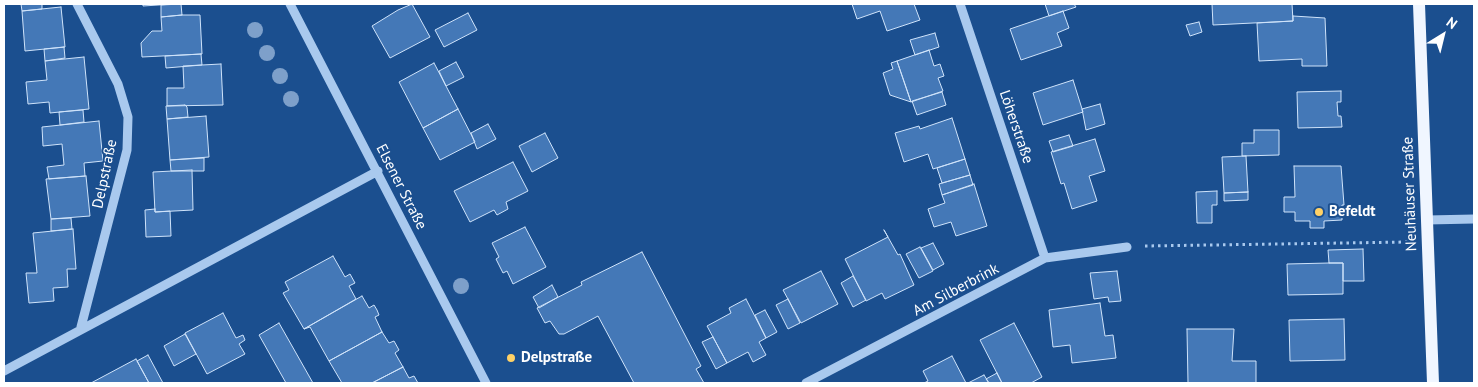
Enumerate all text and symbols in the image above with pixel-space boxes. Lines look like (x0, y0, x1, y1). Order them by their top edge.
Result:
north arrow (1418, 10, 1468, 60)
text: N (1443, 13, 1461, 33)
street label: Löherstraße (995, 88, 1037, 166)
street label: Neuhäuser Straße (1399, 136, 1421, 252)
street label: Delpstraße (89, 138, 121, 210)
street label: Elsener Straße (372, 141, 430, 233)
place label: Befeldt (1329, 203, 1376, 221)
marker: Befeldt (1313, 206, 1325, 218)
street label: Am Silberbrink (910, 260, 1002, 320)
place label: Delpstraße (521, 349, 592, 367)
marker: Delpstraße (505, 352, 517, 364)

